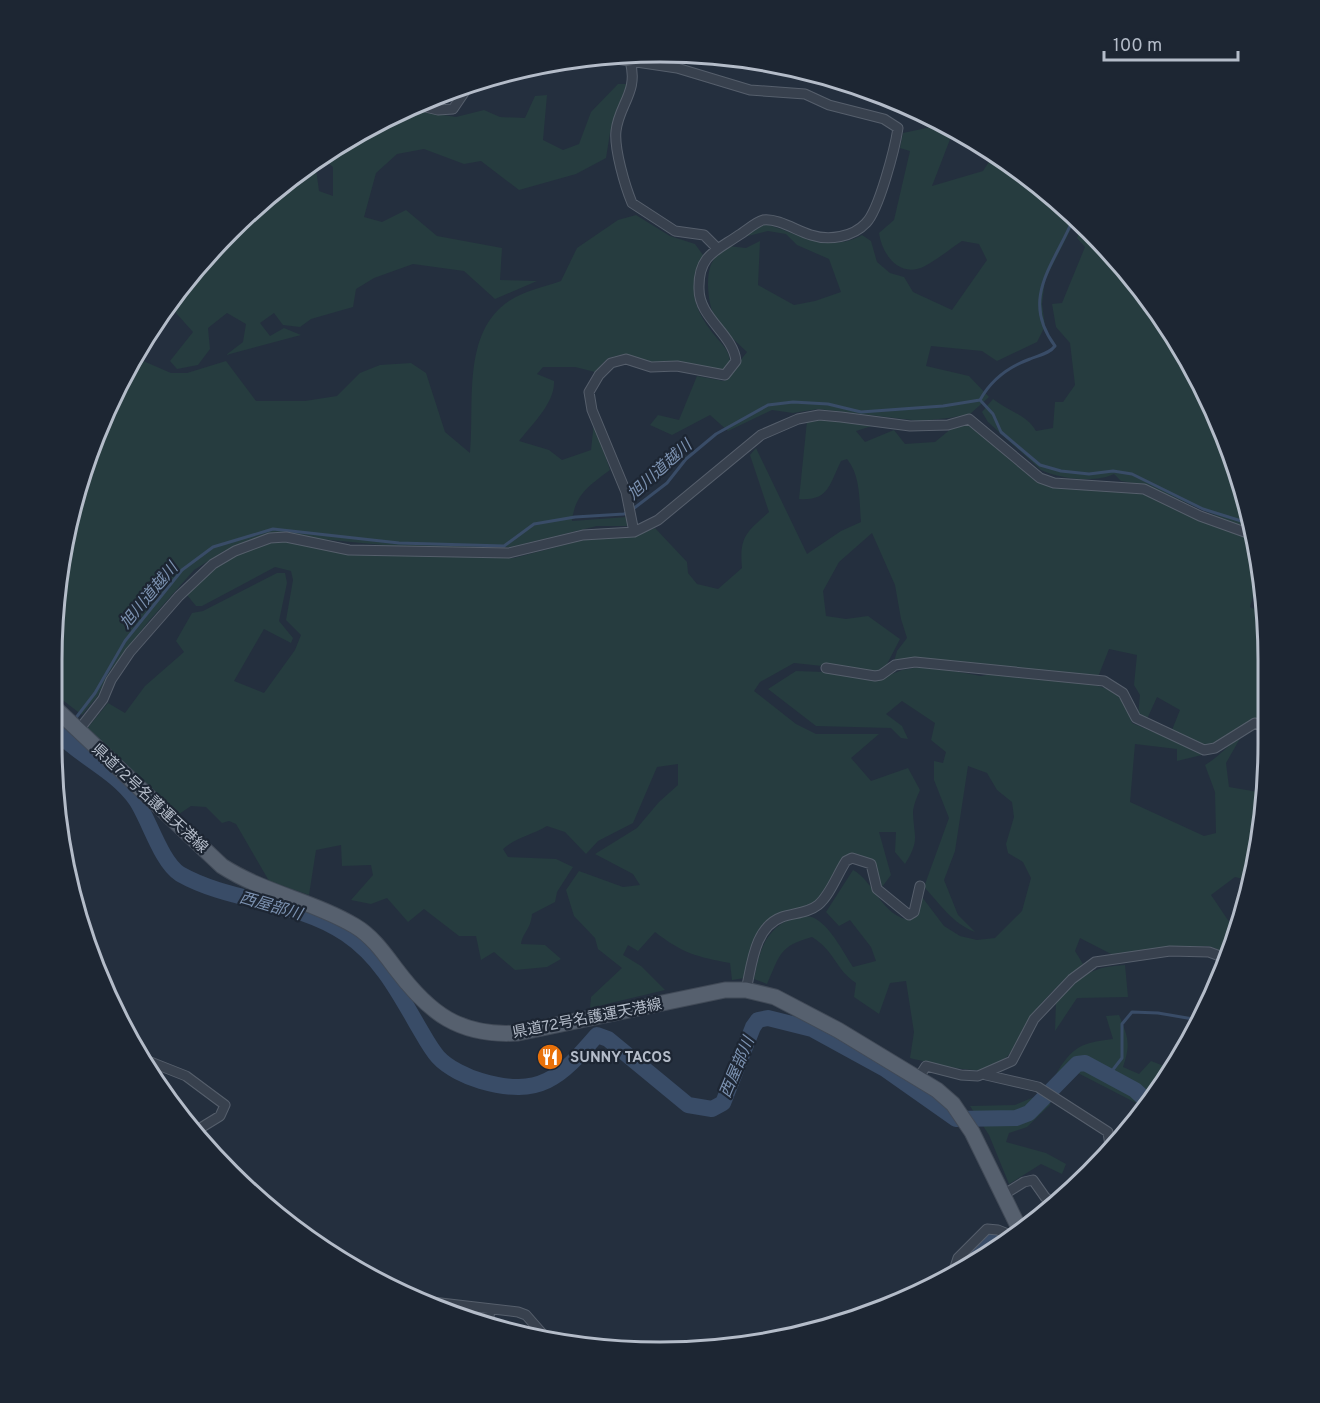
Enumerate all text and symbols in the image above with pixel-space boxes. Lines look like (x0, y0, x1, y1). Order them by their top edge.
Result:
scale bar (1104, 24, 1238, 62)
text: 100 m (1113, 35, 1162, 58)
water label: 旭川道越川 (624, 435, 698, 505)
water label: 旭川道越川 (116, 558, 184, 633)
street label: 県道72号名護運天港線 (87, 740, 211, 858)
water label: 西屋部川 (237, 888, 306, 926)
street label: 県道72号名護運天港線 (511, 996, 664, 1043)
water label: 西屋部川 (716, 1033, 760, 1101)
restaurant icon: SUNNY TACOS (535, 1042, 565, 1072)
place label: SUNNY TACOS (570, 1049, 671, 1068)

